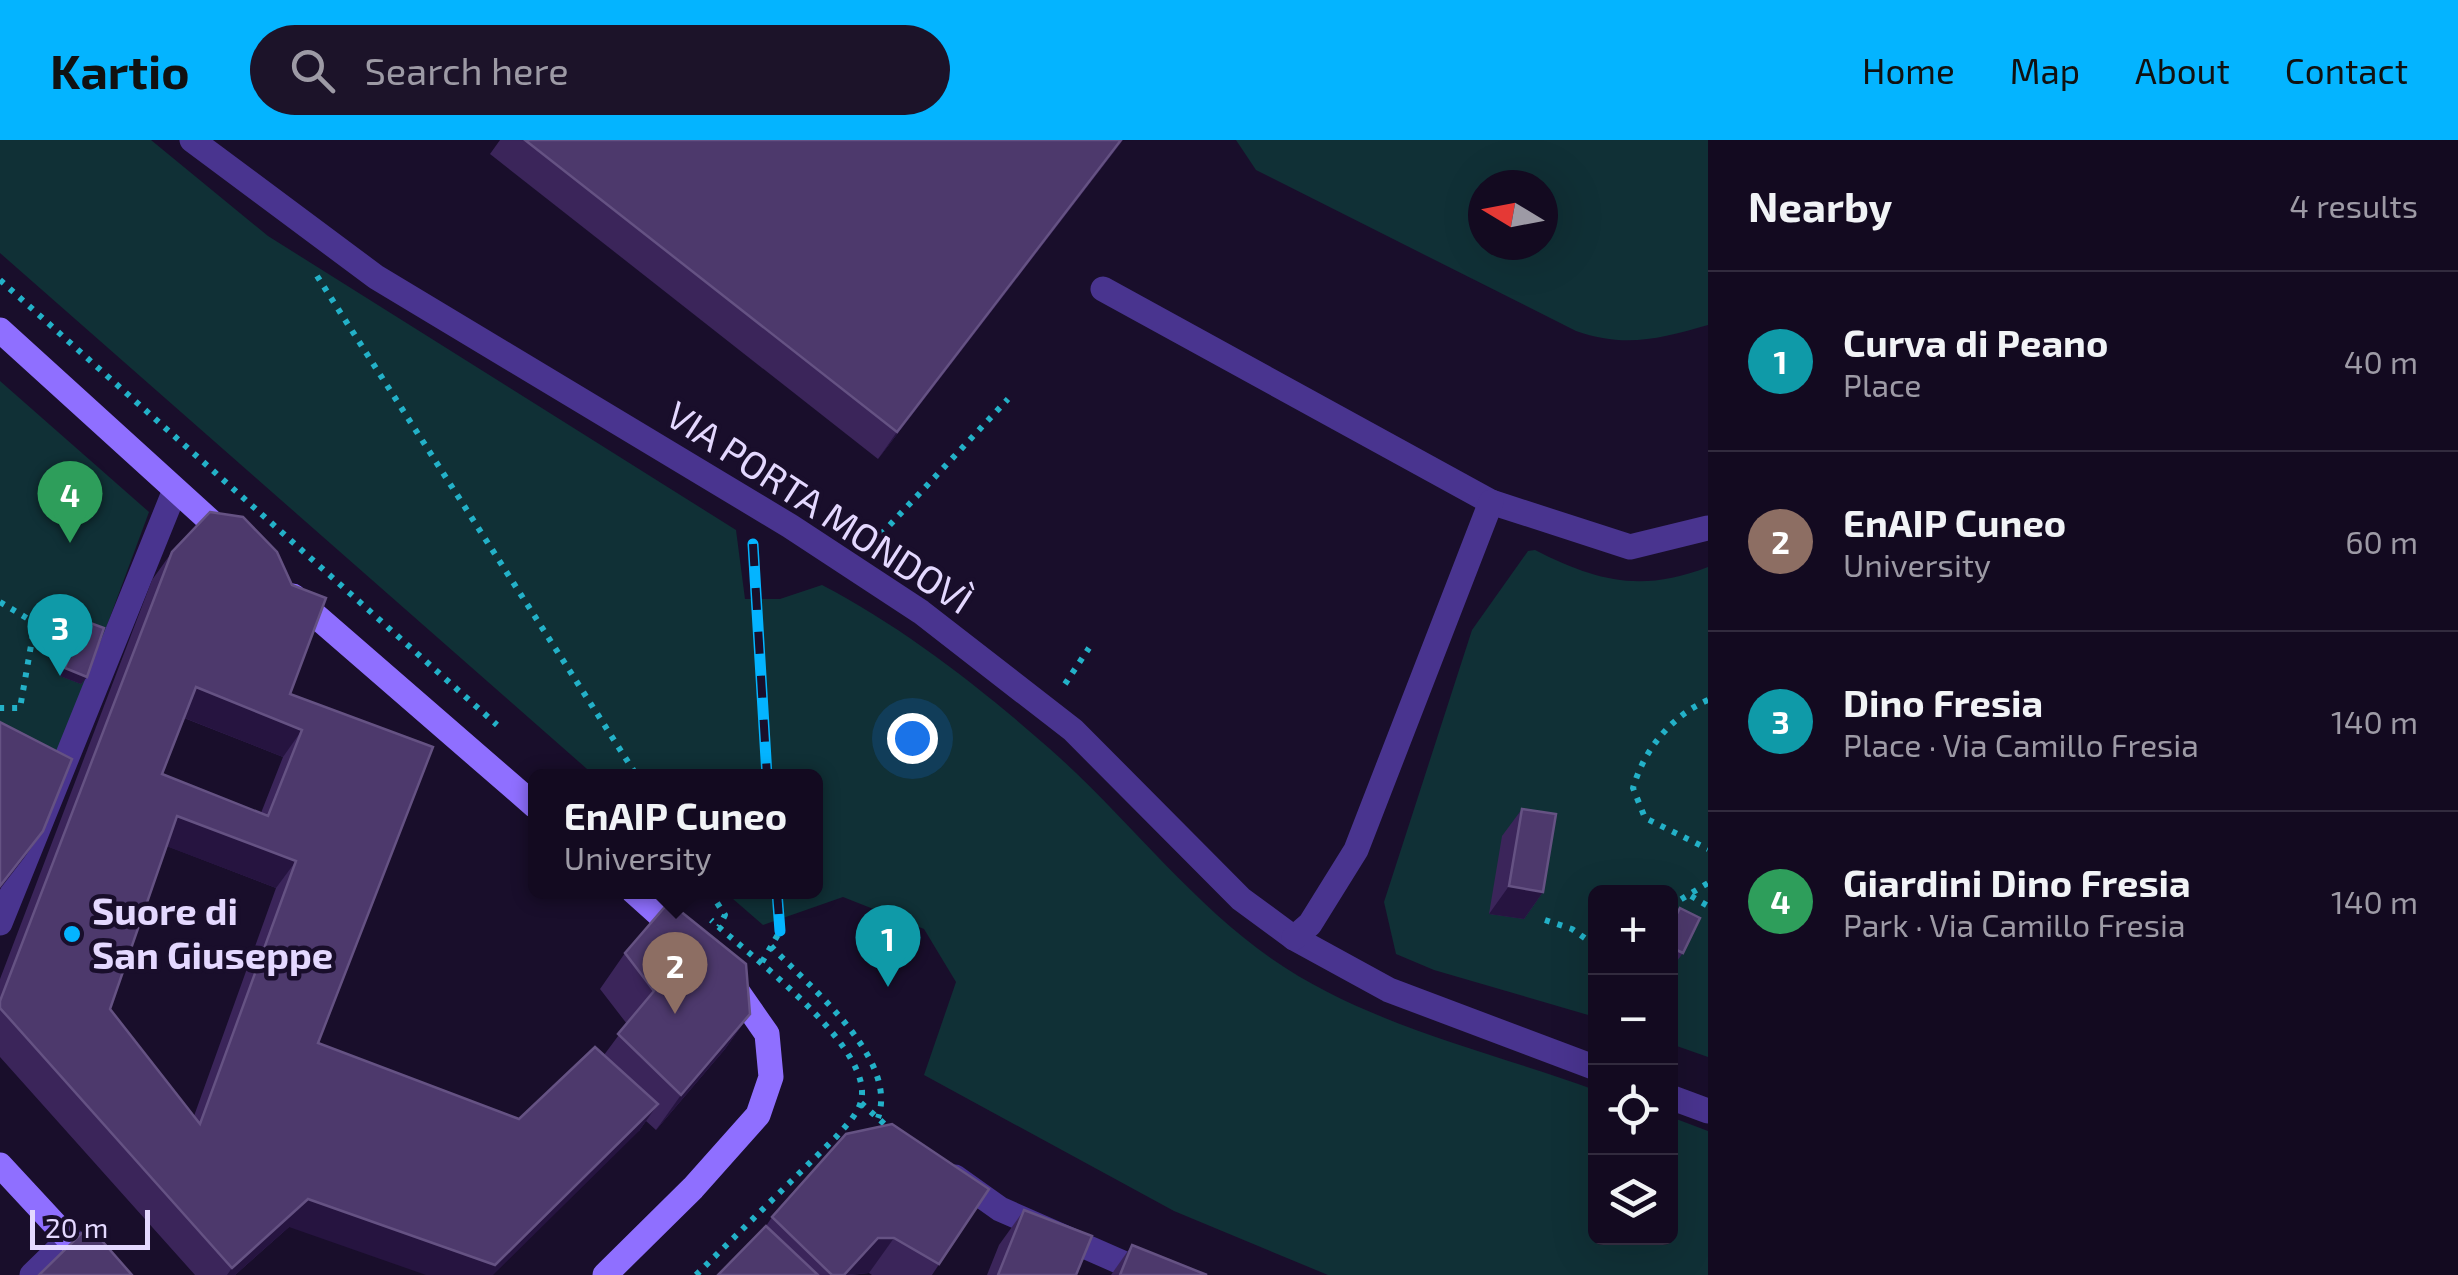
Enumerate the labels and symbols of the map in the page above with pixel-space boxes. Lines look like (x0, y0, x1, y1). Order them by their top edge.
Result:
north arrow (1468, 170, 1558, 260)
street label: VIA PORTA MONDOVÌ (659, 390, 982, 622)
pin: 4 (38, 460, 102, 543)
pin: 3 (28, 594, 92, 676)
your location (887, 713, 938, 764)
place label: Suore di San Giuseppe (92, 887, 333, 977)
pin: 1 (856, 904, 920, 987)
marker: Suore di San Giuseppe (61, 923, 83, 945)
pin: 2 (642, 932, 708, 1014)
scale bar (30, 1205, 150, 1250)

